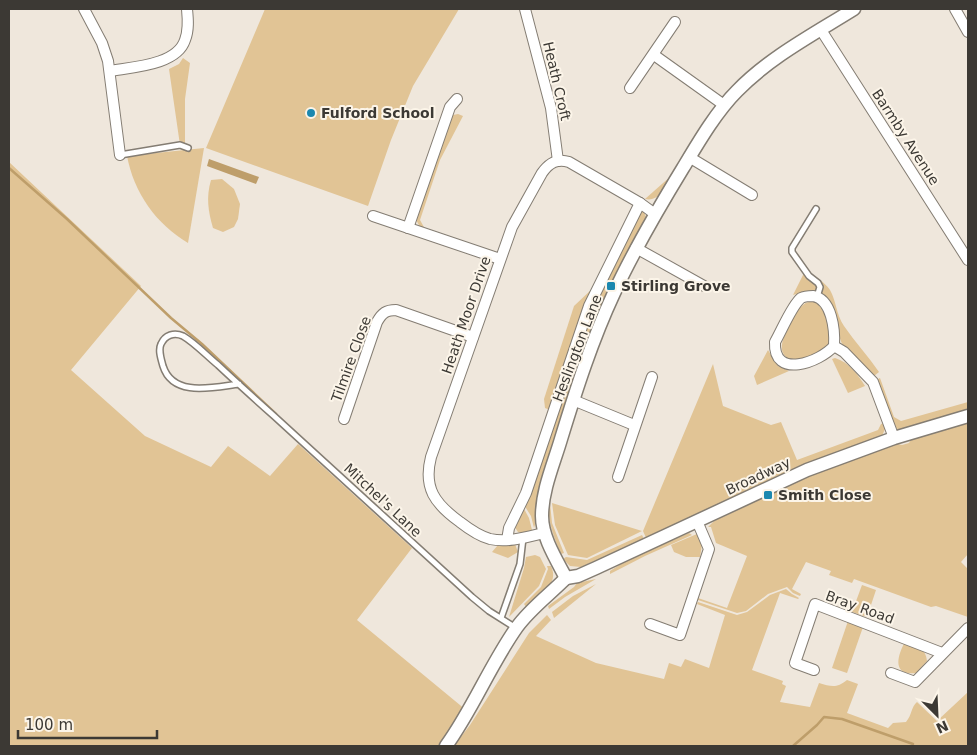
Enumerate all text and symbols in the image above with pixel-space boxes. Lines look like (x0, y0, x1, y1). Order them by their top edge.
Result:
street label: Heath Croft (540, 40, 574, 123)
street label: Barmby Avenue (869, 86, 943, 188)
place label: Fulford School (321, 105, 435, 121)
marker: Fulford School (305, 107, 317, 119)
street label: Heath Moor Drive (438, 254, 494, 376)
place label: Stirling Grove (621, 278, 731, 294)
marker: Stirling Grove (605, 280, 617, 292)
street label: Heslington Lane (549, 292, 605, 404)
street label: Tilmire Close (328, 314, 374, 405)
street label: Broadway (723, 454, 793, 498)
street label: Mitchel's Lane (341, 460, 425, 540)
place label: Smith Close (778, 487, 872, 503)
marker: Smith Close (762, 489, 774, 501)
street label: Bray Road (824, 587, 896, 627)
north arrow (912, 690, 962, 740)
scale bar (18, 708, 156, 740)
text: 100 m (25, 716, 73, 734)
text: N (934, 717, 951, 737)

